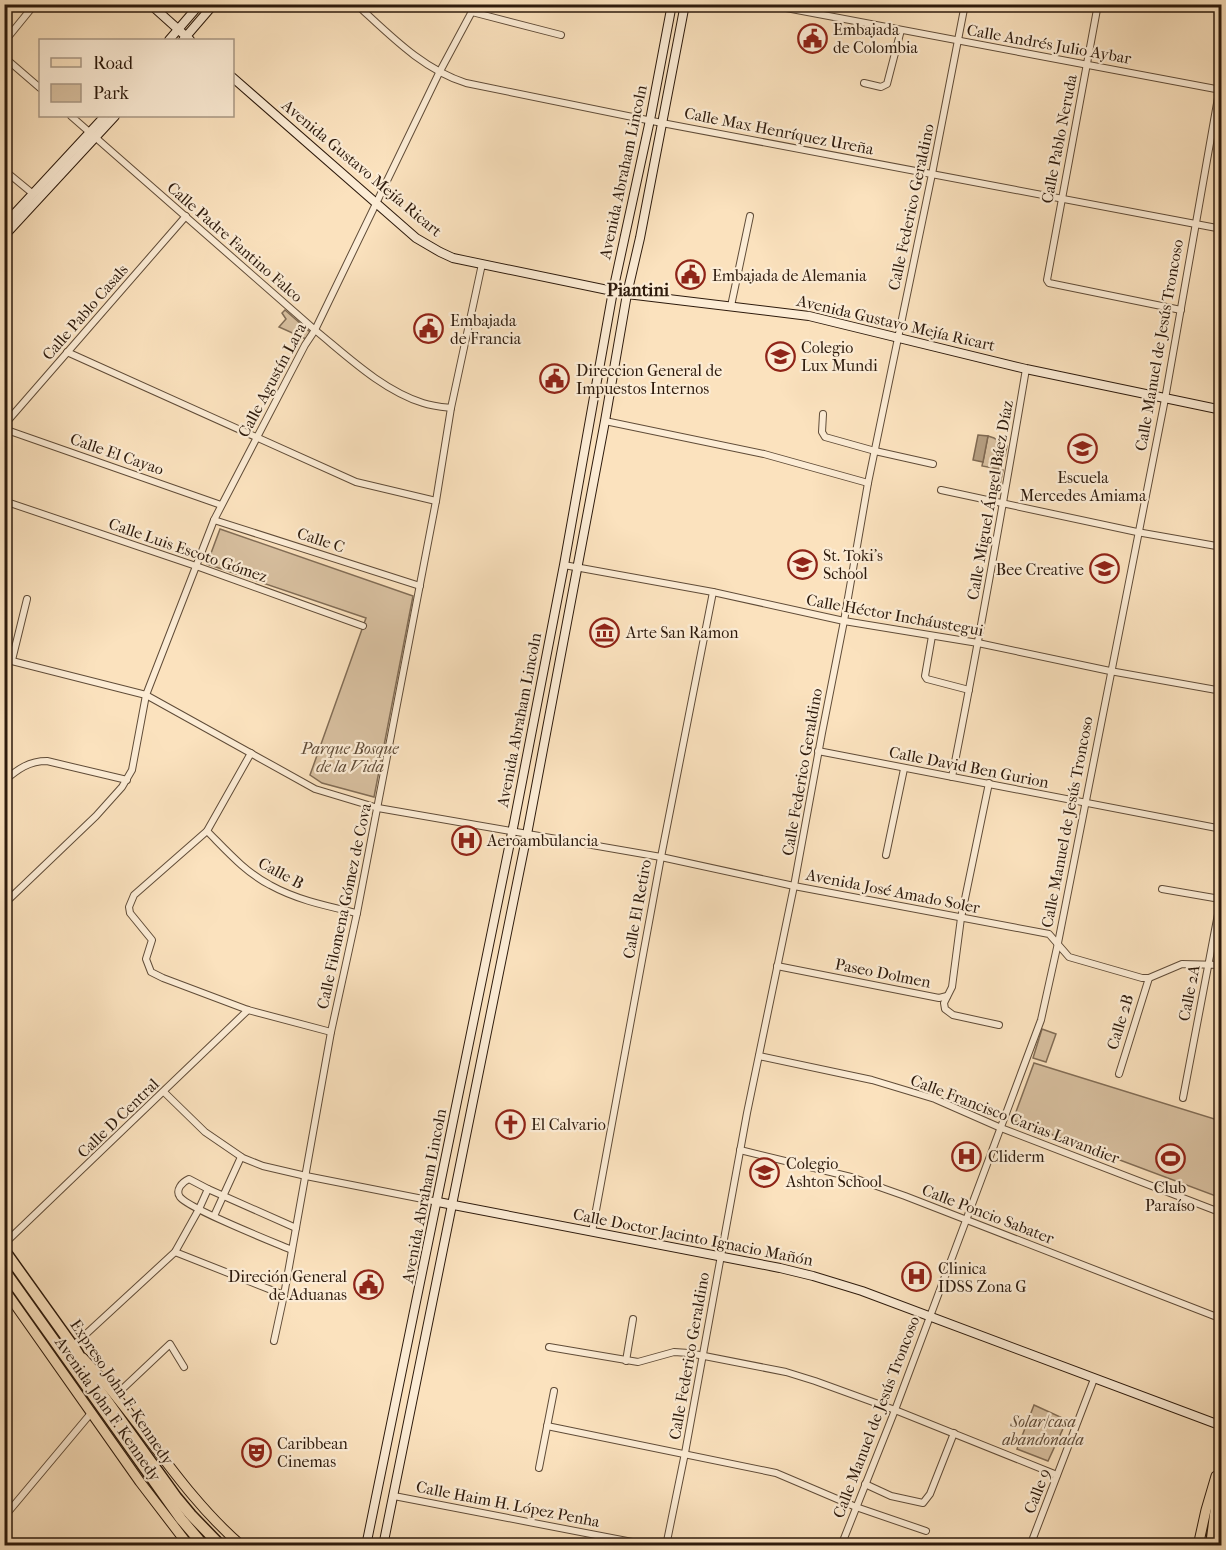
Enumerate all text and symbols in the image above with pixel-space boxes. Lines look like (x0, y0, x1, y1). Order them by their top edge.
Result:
place label: Embajada de Colombia (833, 20, 918, 57)
street label: Calle Andrés Julio Aybar (965, 20, 1133, 68)
public building icon: Embajada de Colombia (796, 22, 828, 54)
legend (39, 39, 234, 117)
text: Road (93, 53, 133, 74)
street label: Calle Pablo Neruda (1037, 72, 1081, 205)
text: Park (93, 83, 130, 104)
street label: Avenida Abraham Lincoln (595, 83, 651, 262)
street label: Avenida Gustavo Mejía Ricart (277, 95, 446, 241)
street label: Calle Max Henríquez Ureña (683, 103, 876, 159)
street label: Calle Federico Geraldino (884, 122, 938, 292)
street label: Calle Padre Fantino Falco (163, 178, 307, 306)
street label: Calle Manuel de Jesús Troncoso (1131, 238, 1187, 452)
public building icon: Embajada de Alemania (675, 259, 707, 291)
street label: Calle Pablo Casals (38, 260, 132, 364)
place label: Embajada de Alemania (712, 266, 867, 285)
district label: Piantini (607, 280, 670, 301)
street label: Avenida Gustavo Mejía Ricart (794, 291, 997, 355)
place label: Embajada de Francia (450, 311, 522, 348)
public building icon: Embajada de Francia (413, 313, 445, 345)
street label: Calle Agustín Lara (234, 319, 310, 440)
place label: Colegio Lux Mundi (801, 338, 878, 375)
school or university icon: Colegio Lux Mundi (764, 340, 796, 372)
place label: Direccion General de Impuestos Internos (576, 361, 722, 398)
public building icon: Direccion General de Impuestos Internos (539, 363, 571, 395)
street label: Calle Miguel Ángel Báez Díaz (962, 398, 1017, 601)
street label: Calle El Cayao (68, 429, 166, 479)
school or university icon: Escuela Mercedes Amiama (1067, 433, 1099, 465)
place label: Escuela Mercedes Amiama (1020, 468, 1147, 505)
street label: Calle Luis Escoto Gómez (106, 514, 270, 586)
street label: Calle C (295, 523, 347, 557)
place label: St. Toki's School (823, 546, 883, 583)
school or university icon: St. Toki's School (786, 548, 818, 580)
school or university icon: Bee Creative (1089, 553, 1121, 585)
place label: Bee Creative (996, 560, 1084, 579)
street label: Calle Héctor Incháustegui (805, 590, 985, 640)
museum icon: Arte San Ramon (589, 616, 621, 648)
place label: Arte San Ramon (625, 623, 739, 642)
street label: Avenida Abraham Lincoln (493, 630, 545, 810)
street label: Calle Federico Geraldino (778, 687, 826, 857)
street label: Calle Manuel de Jesús Troncoso (1037, 715, 1097, 929)
park label: Parque Bosque de la Vida (300, 739, 399, 776)
street label: Calle David Ben Gurion (887, 742, 1051, 792)
street label: Calle Filomena Gómez de Cova (313, 801, 375, 1011)
hospital icon: Aeroambulancia (450, 824, 482, 856)
place label: Aeroambulancia (486, 831, 599, 850)
street label: Calle B (255, 853, 307, 893)
street label: Calle El Retiro (619, 858, 655, 960)
street label: Avenida José Amado Soler (803, 865, 982, 917)
street label: Paseo Dolmen (833, 954, 933, 992)
street label: Calle 2A (1174, 963, 1204, 1023)
street label: Calle 2B (1103, 992, 1137, 1052)
street label: Calle Francisco Carias Lavandier (908, 1070, 1122, 1168)
street label: Calle D Central (73, 1074, 163, 1162)
street label: Avenida Abraham Lincoln (398, 1106, 450, 1286)
church icon: El Calvario (494, 1108, 526, 1140)
place label: El Calvario (531, 1115, 606, 1134)
hospital icon: Cliderm (951, 1140, 983, 1172)
sports icon: Club Paraíso (1154, 1143, 1186, 1175)
place label: Cliderm (988, 1147, 1045, 1166)
place label: Colegio Ashton School (785, 1154, 883, 1191)
school or university icon: Colegio Ashton School (749, 1156, 781, 1188)
place label: Club Paraíso (1145, 1178, 1195, 1215)
street label: Calle Poncio Sabater (919, 1180, 1057, 1248)
street label: Calle Doctor Jacinto Ignacio Mañón (571, 1204, 815, 1270)
place label: Clinica IDSS Zona G (938, 1259, 1027, 1296)
hospital icon: Clinica IDSS Zona G (901, 1261, 933, 1293)
place label: Direción General de Aduanas (228, 1267, 348, 1304)
public building icon: Direción General de Aduanas (352, 1269, 384, 1301)
street label: Calle Federico Geraldino (665, 1271, 713, 1441)
street label: Calle Manuel de Jesús Troncoso (829, 1313, 923, 1521)
street label: Expreso John F. Kennedy (66, 1316, 178, 1469)
street label: Avenida John F. Kennedy (50, 1332, 165, 1485)
park label: Solar/casa abandonada (1002, 1412, 1084, 1449)
place label: Caribbean Cinemas (277, 1434, 349, 1471)
theatre icon: Caribbean Cinemas (240, 1436, 272, 1468)
street label: Calle 9 (1020, 1466, 1054, 1516)
street label: Calle Haim H. López Penha (415, 1477, 602, 1531)

